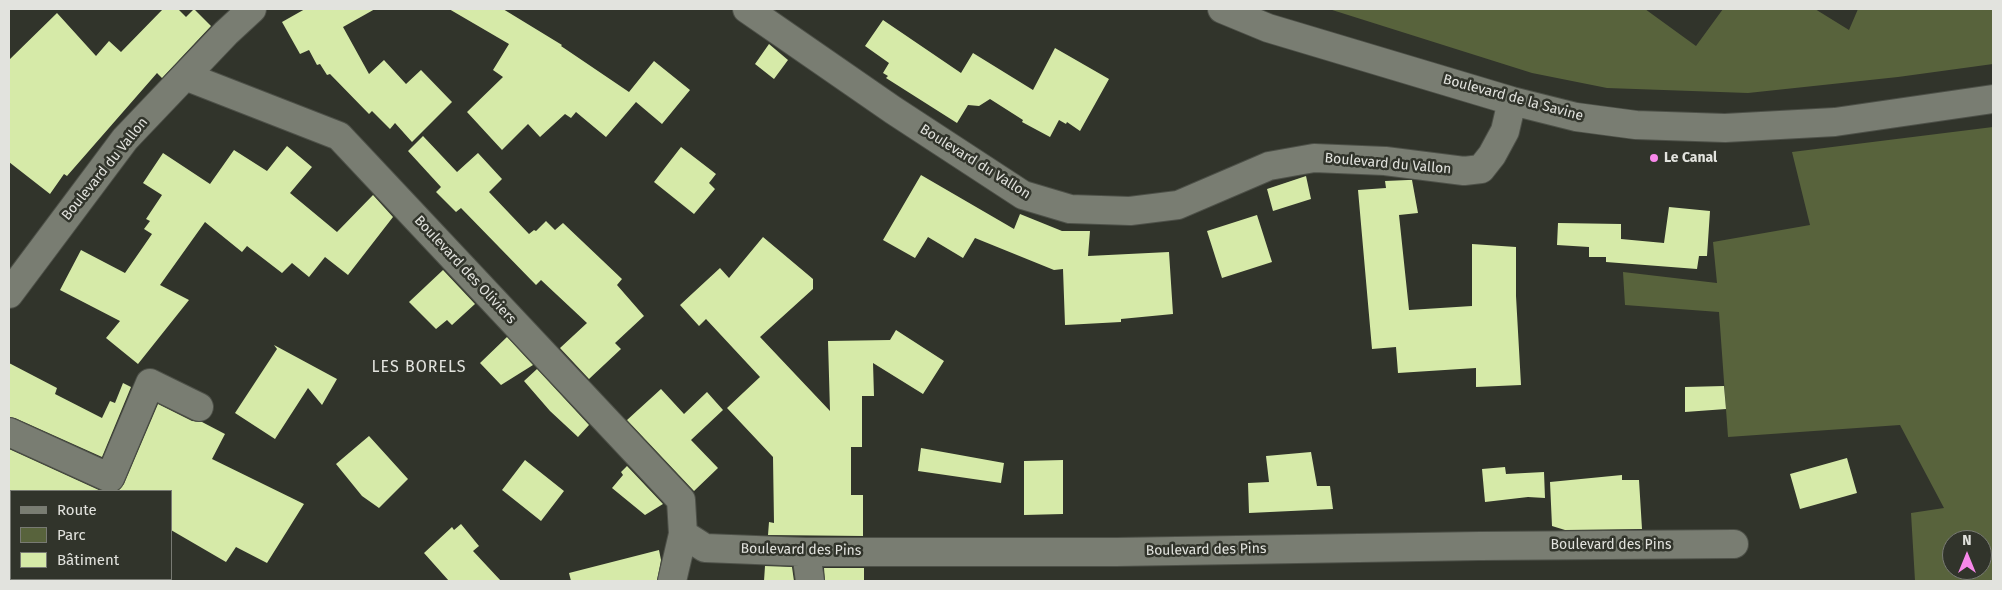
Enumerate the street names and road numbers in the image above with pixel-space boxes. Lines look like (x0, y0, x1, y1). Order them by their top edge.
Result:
street label: Boulevard de la Savine (1441, 71, 1585, 125)
street label: Boulevard du Vallon (58, 114, 152, 224)
street label: Boulevard du Vallon (917, 121, 1033, 203)
street label: Boulevard du Vallon (1324, 150, 1452, 178)
street label: Boulevard des Oliviers (410, 212, 520, 328)
street label: Boulevard des Pins (1551, 537, 1671, 553)
street label: Boulevard des Pins (740, 541, 862, 559)
street label: Boulevard des Pins (1145, 541, 1267, 559)

